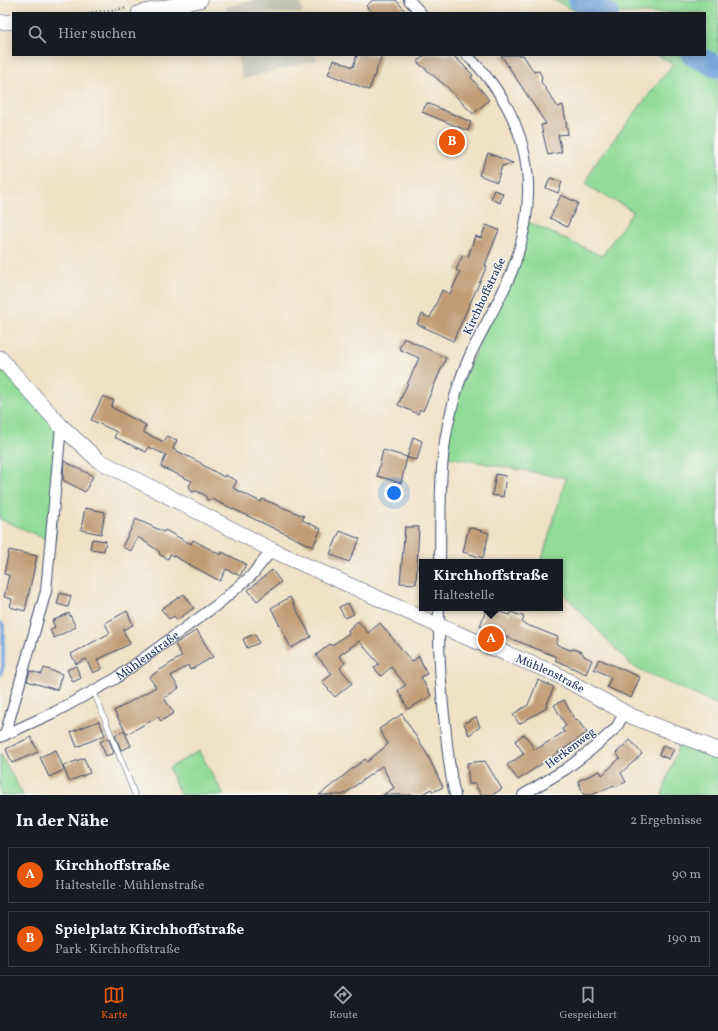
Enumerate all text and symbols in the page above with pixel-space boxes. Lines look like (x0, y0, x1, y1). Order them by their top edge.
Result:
search box (12, 12, 706, 56)
icon: search (26, 23, 48, 45)
text: Hier suchen (58, 24, 136, 45)
pin: B (439, 127, 465, 157)
street label: Kirchhoffstraße (460, 255, 510, 338)
your location (384, 483, 404, 503)
popup (419, 559, 563, 611)
text: Kirchhoffstraße (434, 566, 548, 587)
text: Haltestelle (434, 587, 494, 605)
pin: A (478, 624, 504, 654)
street label: Mühlenstraße (113, 628, 183, 685)
street label: Mühlenstraße (513, 651, 587, 698)
street label: Herkenweg (542, 725, 599, 773)
text: In der Nähe (16, 810, 109, 833)
text: 2 Ergebnisse (630, 812, 702, 830)
text: Kirchhoffstraße (55, 856, 170, 877)
text: A (25, 866, 35, 884)
text: 90 m (672, 866, 701, 884)
text: Haltestelle · Mühlenstraße (55, 877, 204, 895)
text: Spielplatz Kirchhoffstraße (55, 920, 244, 941)
text: B (26, 930, 34, 948)
text: 190 m (667, 930, 701, 948)
text: Park · Kirchhoffstraße (55, 941, 180, 959)
tab: Karte (101, 984, 127, 1023)
tab: Route (329, 984, 358, 1023)
tab: Gespeichert (559, 984, 617, 1023)

